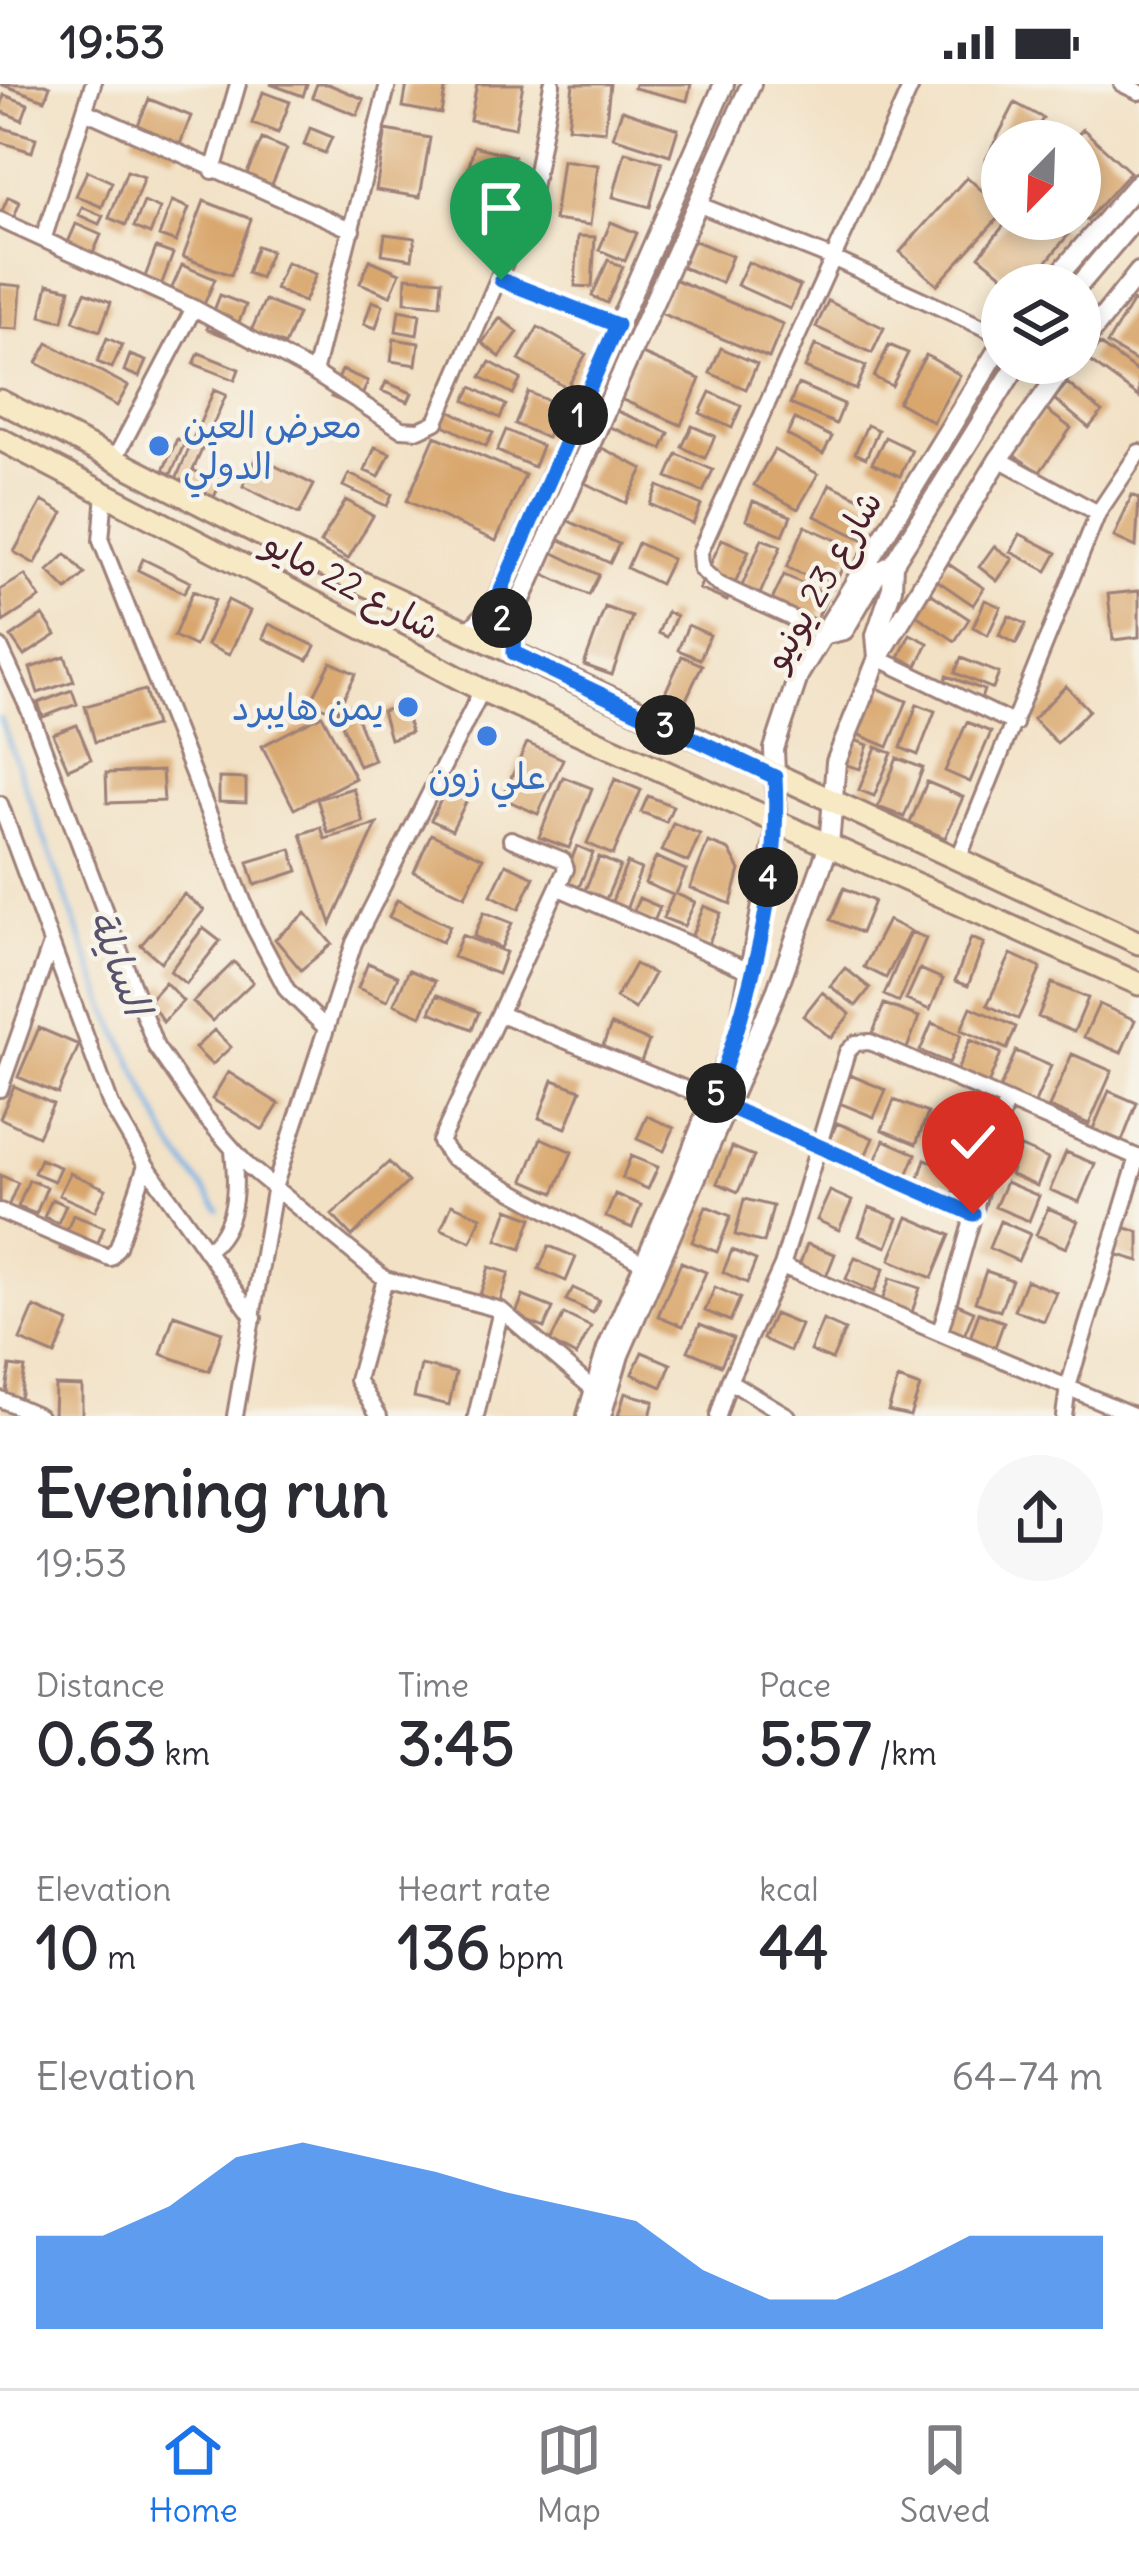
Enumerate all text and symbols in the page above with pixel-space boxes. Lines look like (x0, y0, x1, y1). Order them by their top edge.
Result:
text: 19:53 (60, 14, 165, 70)
north arrow (981, 120, 1101, 240)
map controls (981, 120, 1101, 384)
pin (450, 157, 552, 280)
icon: arrive (468, 175, 534, 241)
button: layers (981, 264, 1101, 384)
pin: 1 (548, 385, 608, 445)
text: 1 (571, 394, 585, 436)
place label: معرض العين الدولي (183, 403, 362, 498)
marker: معرض العين الدولي (146, 433, 172, 459)
street label: شارع 23 يونيو (752, 482, 895, 681)
street label: شارع 22 مايو (252, 519, 447, 653)
pin: 2 (472, 588, 532, 648)
text: 2 (493, 597, 511, 639)
place label: يمن هايبرد (232, 685, 384, 730)
marker: يمن هايبرد (395, 694, 421, 720)
pin: 3 (635, 695, 695, 755)
text: 3 (656, 704, 674, 746)
marker: علي زون (474, 723, 500, 749)
place label: علي زون (428, 754, 546, 808)
pin: 4 (738, 847, 798, 907)
text: 4 (758, 856, 778, 898)
water label: السايلة (77, 903, 164, 1026)
pin: 5 (686, 1063, 746, 1123)
text: 5 (707, 1072, 725, 1114)
pin (922, 1091, 1024, 1214)
icon: check (940, 1109, 1006, 1175)
text: Evening run (36, 1452, 389, 1535)
button: share (977, 1455, 1103, 1581)
text: 19:53 (36, 1539, 127, 1588)
text: Distance (36, 1664, 165, 1706)
text: Time (398, 1664, 469, 1706)
text: Pace (759, 1664, 831, 1706)
text: 0.63 (36, 1706, 157, 1781)
text: 3:45 (398, 1706, 514, 1781)
text: 5:57 (759, 1706, 871, 1781)
text: km (157, 1732, 210, 1774)
text: /km (871, 1732, 937, 1774)
text: Elevation (36, 1868, 171, 1910)
text: Heart rate (398, 1868, 551, 1910)
text: kcal (759, 1868, 819, 1910)
text: 10 (36, 1910, 99, 1985)
text: 136 (398, 1910, 490, 1985)
text: 44 (759, 1910, 829, 1985)
text: m (99, 1936, 136, 1978)
text: bpm (490, 1936, 564, 1978)
text: Elevation (36, 2052, 196, 2101)
text: 64–74 m (952, 2052, 1103, 2101)
tab: Home (149, 2417, 238, 2531)
tab: Map (536, 2417, 602, 2531)
tab: Saved (900, 2417, 990, 2531)

